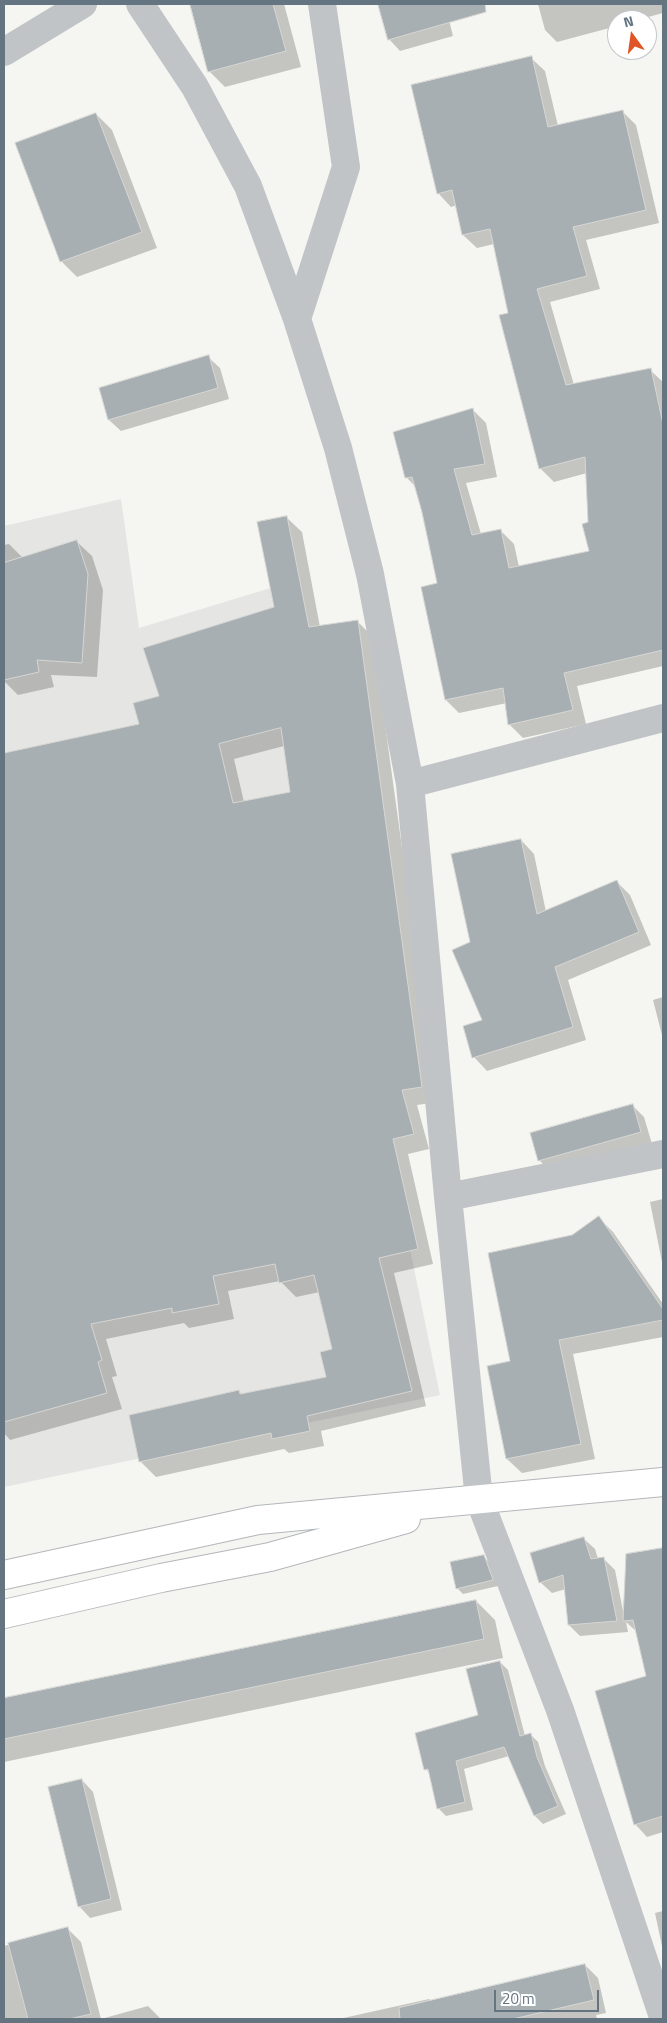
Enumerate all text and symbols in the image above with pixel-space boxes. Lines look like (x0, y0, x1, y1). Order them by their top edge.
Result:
north arrow (607, 10, 657, 60)
text: N (621, 10, 636, 32)
scale bar (497, 1980, 602, 2012)
text: 20 m (502, 1987, 535, 2010)

